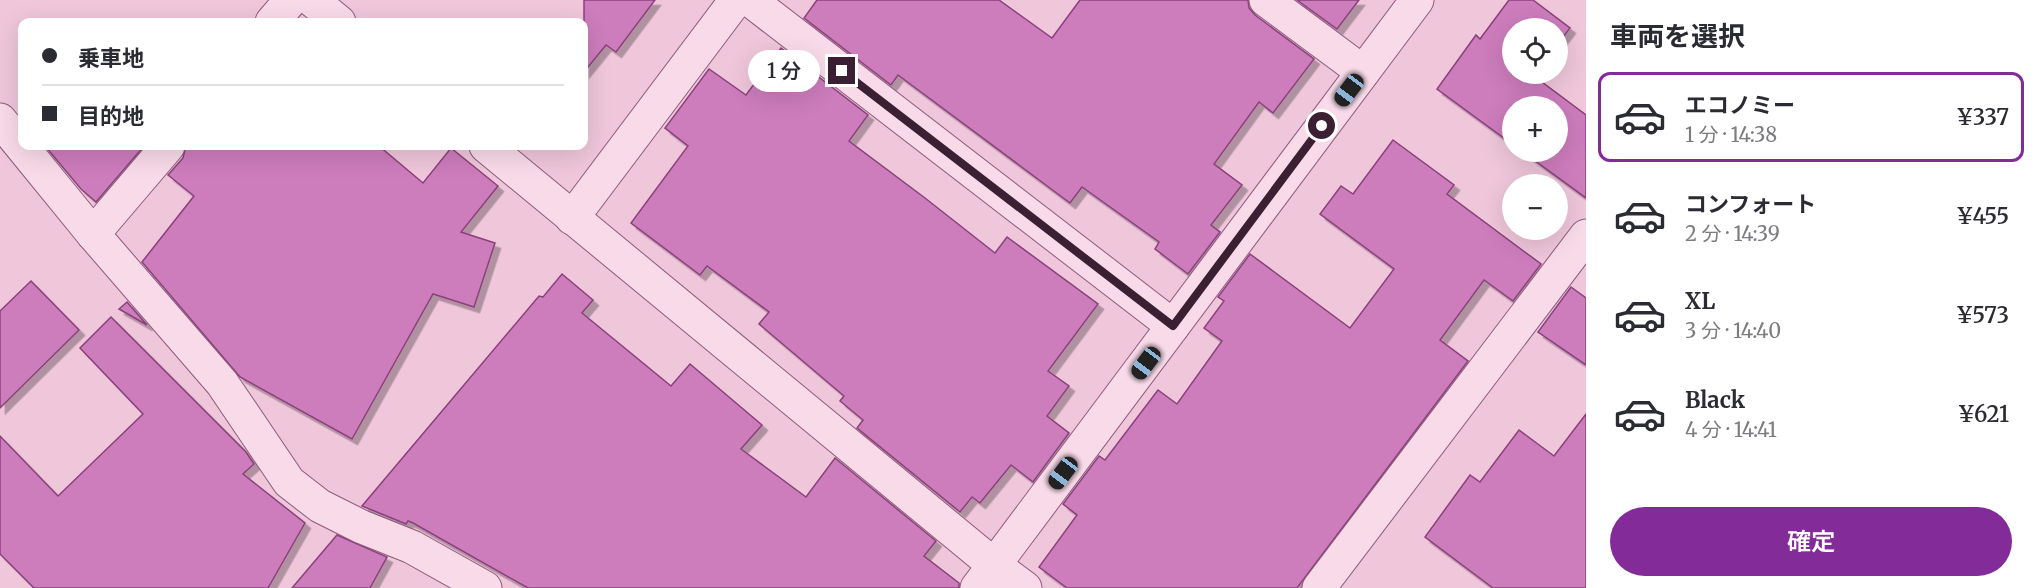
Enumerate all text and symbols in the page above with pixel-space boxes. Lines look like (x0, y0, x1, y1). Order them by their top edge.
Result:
map controls (1502, 18, 1568, 240)
button: locate (1502, 18, 1568, 84)
text: 車両を選択 (1610, 19, 1745, 53)
text: 乗車地 (78, 44, 144, 72)
callout: 1 分 (749, 50, 821, 92)
route end (828, 57, 855, 84)
text: 1 分 (767, 58, 801, 83)
car (1331, 70, 1367, 110)
icon: car (1613, 90, 1667, 144)
text: エコノミー (1685, 91, 1795, 119)
button: + (1502, 96, 1568, 162)
text: 目的地 (78, 102, 144, 130)
text: ¥337 (1956, 103, 2009, 131)
route start (1308, 112, 1335, 139)
text: 1 分 · 14:38 (1685, 122, 1777, 147)
button: − (1502, 174, 1568, 240)
icon: car (1613, 189, 1667, 243)
text: コンフォート (1685, 190, 1816, 218)
text: ¥455 (1956, 202, 2009, 230)
text: 2 分 · 14:39 (1685, 221, 1780, 246)
text: XL (1685, 287, 1715, 315)
icon: car (1613, 288, 1667, 342)
text: ¥573 (1956, 301, 2009, 329)
text: 3 分 · 14:40 (1685, 318, 1781, 343)
car (1128, 343, 1164, 383)
text: Black (1685, 386, 1745, 414)
icon: car (1613, 387, 1667, 441)
text: ¥621 (1958, 400, 2009, 428)
text: 4 分 · 14:41 (1685, 417, 1777, 442)
car (1045, 453, 1081, 493)
button: 確定 (1610, 507, 2012, 576)

